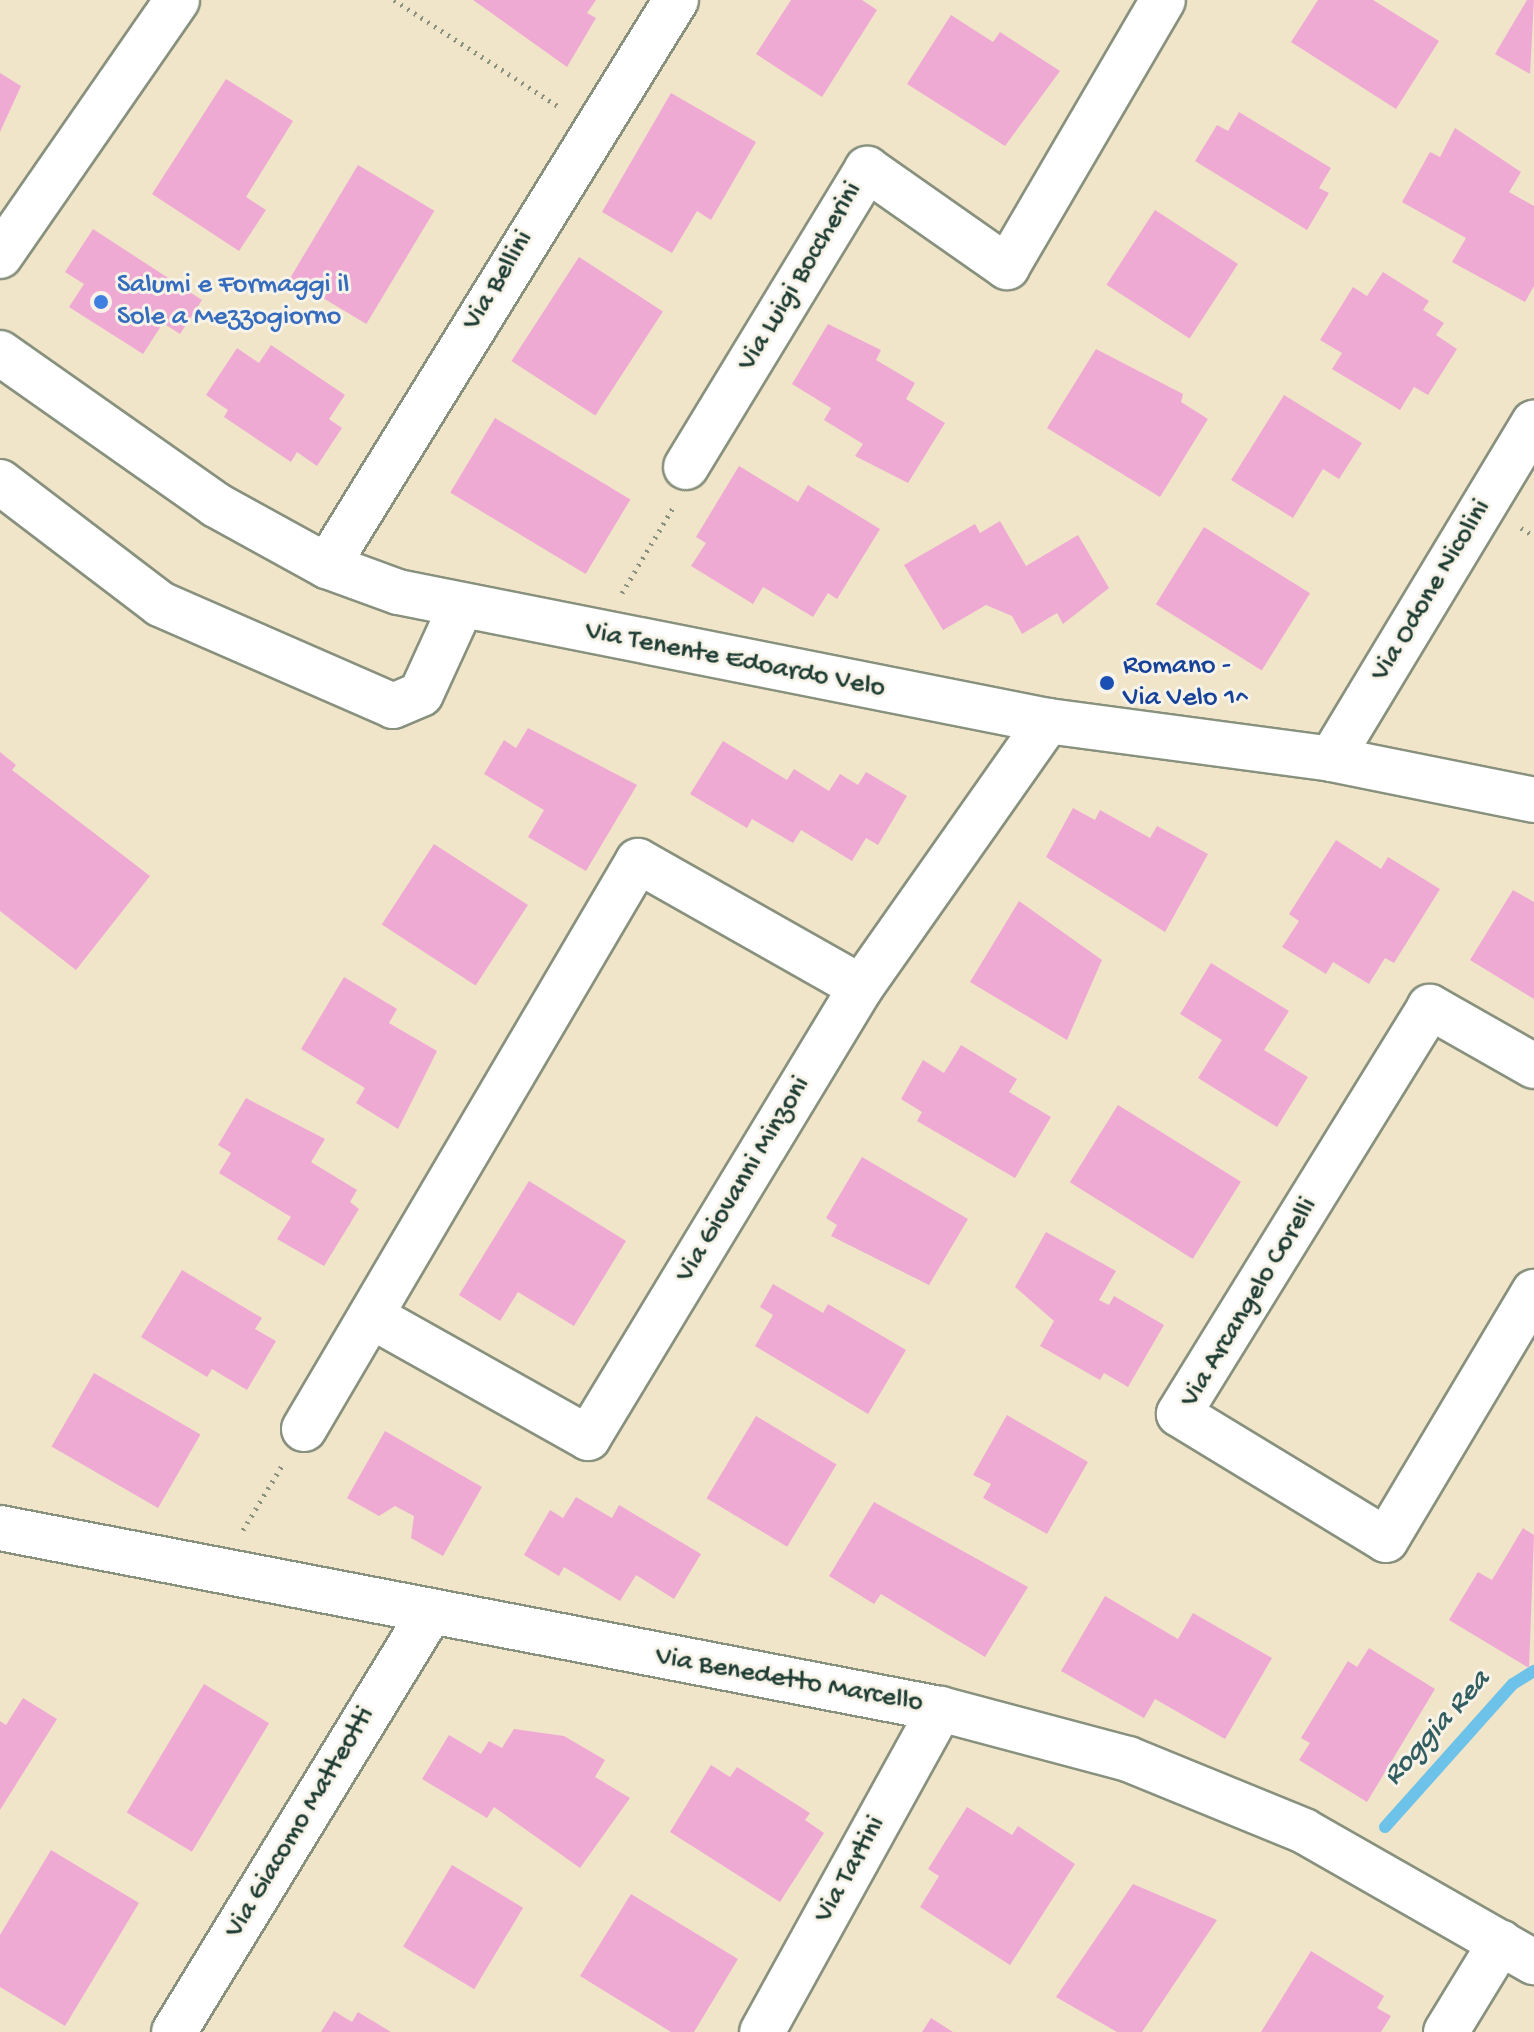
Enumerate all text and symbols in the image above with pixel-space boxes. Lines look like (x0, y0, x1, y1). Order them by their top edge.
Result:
street label: Via Luigi Boccherini (731, 176, 871, 378)
street label: Via Bellini (456, 225, 542, 337)
place label: Salumi e Formaggi il Sole a Mezzogiorno (117, 269, 350, 335)
marker: Salumi e Formaggi il Sole a Mezzogiorno (92, 293, 110, 311)
street label: Via Odone Nicolini (1365, 494, 1499, 688)
street label: Via Tenente Edoardo Velo (582, 615, 888, 707)
place label: Romano - Via Velo 1^ (1123, 650, 1248, 716)
marker: Romano - Via Velo 1^ (1098, 674, 1116, 692)
street label: Via Giovanni Minzoni (669, 1071, 819, 1289)
street label: Via Arcangelo Corelli (1174, 1192, 1326, 1414)
street label: Via Benedetto Marcello (653, 1641, 925, 1721)
water label: Roggia Rea (1377, 1664, 1499, 1794)
street label: Via Giacomo Matteotti (219, 1701, 383, 1945)
street label: Via Tartini (808, 1811, 894, 1929)

